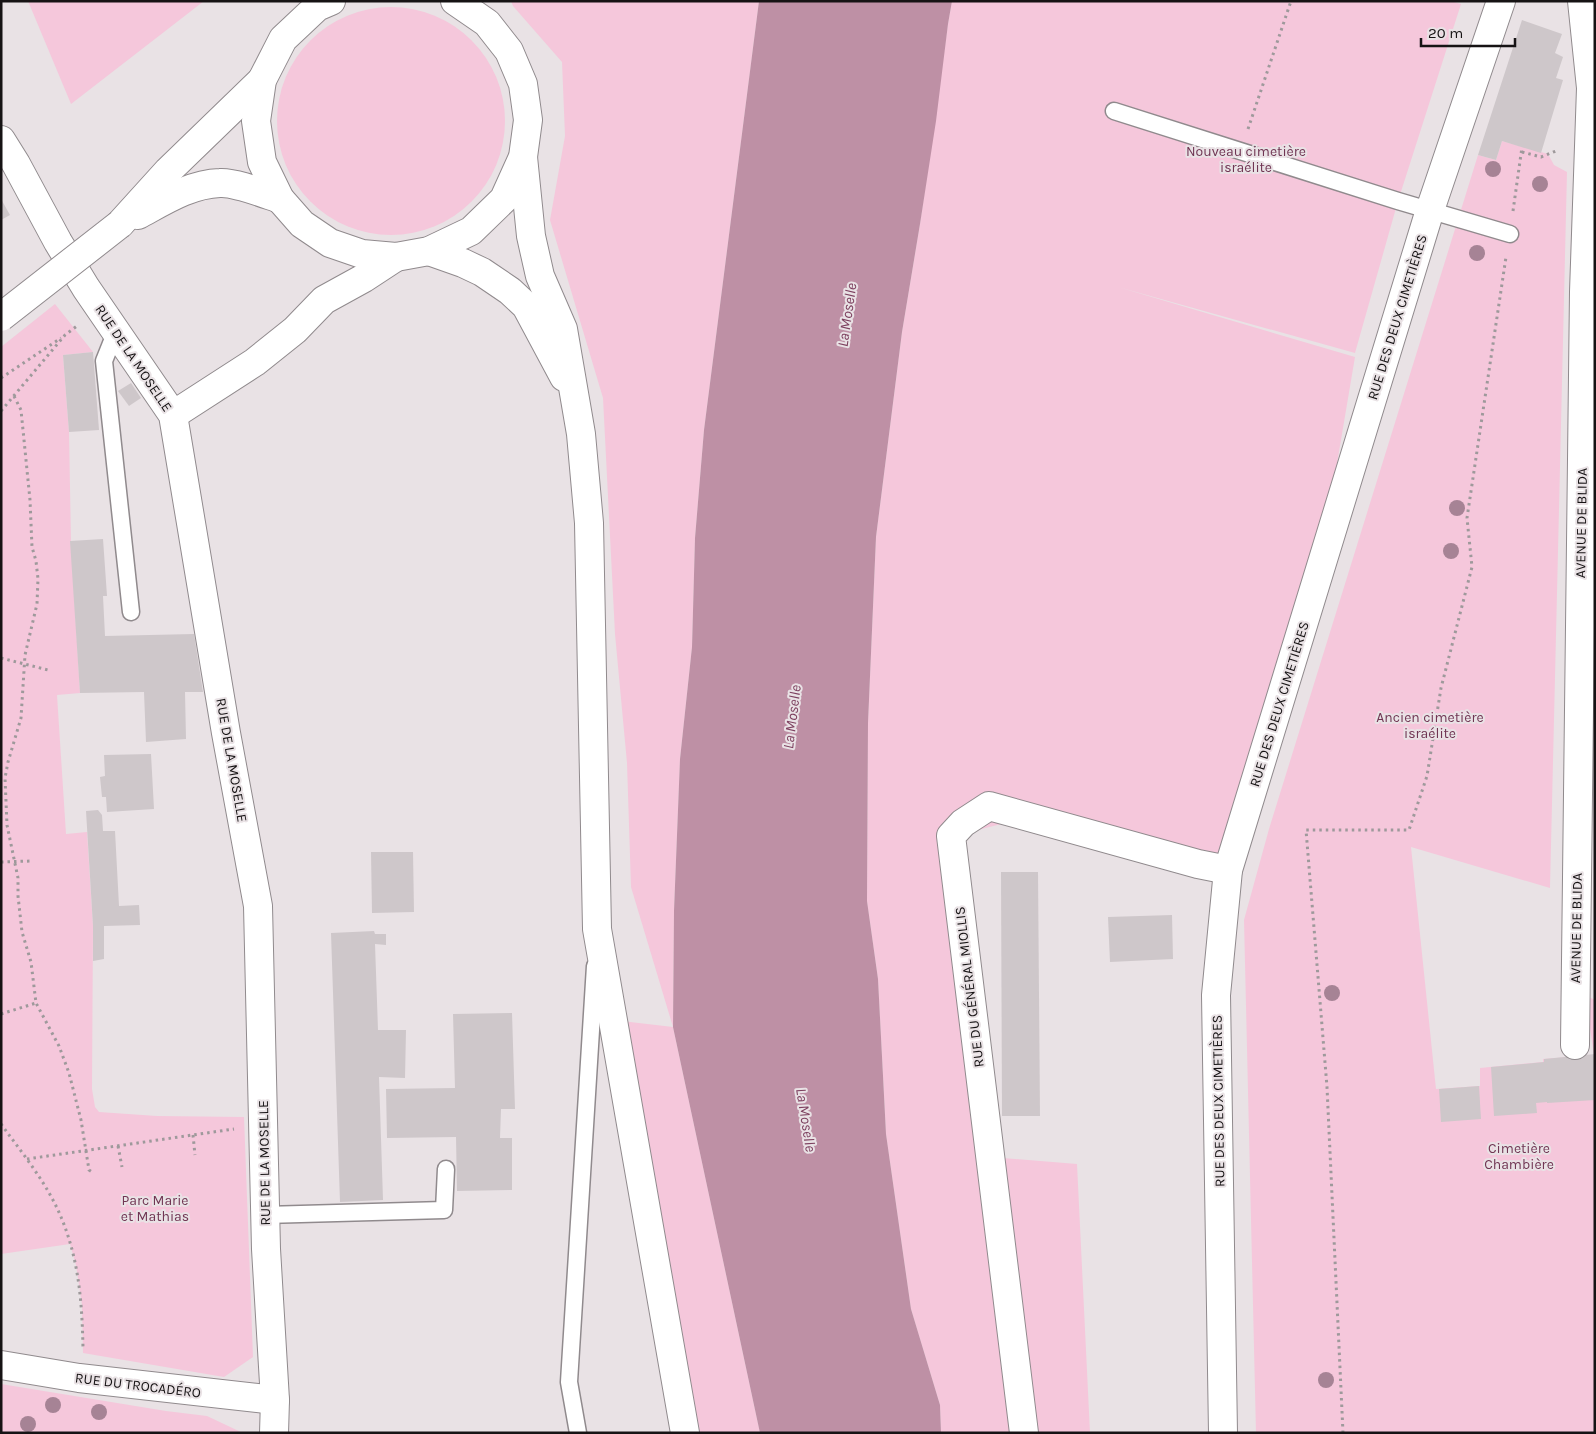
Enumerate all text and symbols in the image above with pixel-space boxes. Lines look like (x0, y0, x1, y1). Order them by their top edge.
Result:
scale bar (1421, 15, 1515, 47)
text: 20 m (1428, 24, 1463, 42)
park label: Nouveau cimetière israélite (1186, 143, 1306, 176)
street label: RUE DES DEUX CIMETIÈRES (1363, 232, 1431, 402)
water label: La Moselle (834, 282, 860, 348)
street label: RUE DE LA MOSELLE (91, 302, 176, 415)
street label: AVENUE DE BLIDA (1572, 468, 1591, 578)
street label: RUE DES DEUX CIMETIÈRES (1245, 619, 1313, 789)
water label: La Moselle (779, 684, 805, 750)
street label: RUE DE LA MOSELLE (212, 697, 251, 823)
park label: Ancien cimetière israélite (1376, 709, 1484, 742)
street label: AVENUE DE BLIDA (1567, 873, 1586, 983)
street label: RUE DU GÉNÉRAL MIOLLIS (950, 906, 988, 1068)
street label: RUE DES DEUX CIMETIÈRES (1207, 1015, 1229, 1187)
water label: La Moselle (792, 1087, 820, 1153)
street label: RUE DE LA MOSELLE (255, 1100, 274, 1226)
park label: Cimetière Chambière (1484, 1140, 1554, 1173)
park label: Parc Marie et Mathias (121, 1192, 189, 1225)
street label: RUE DU TROCADÉRO (74, 1368, 202, 1402)

